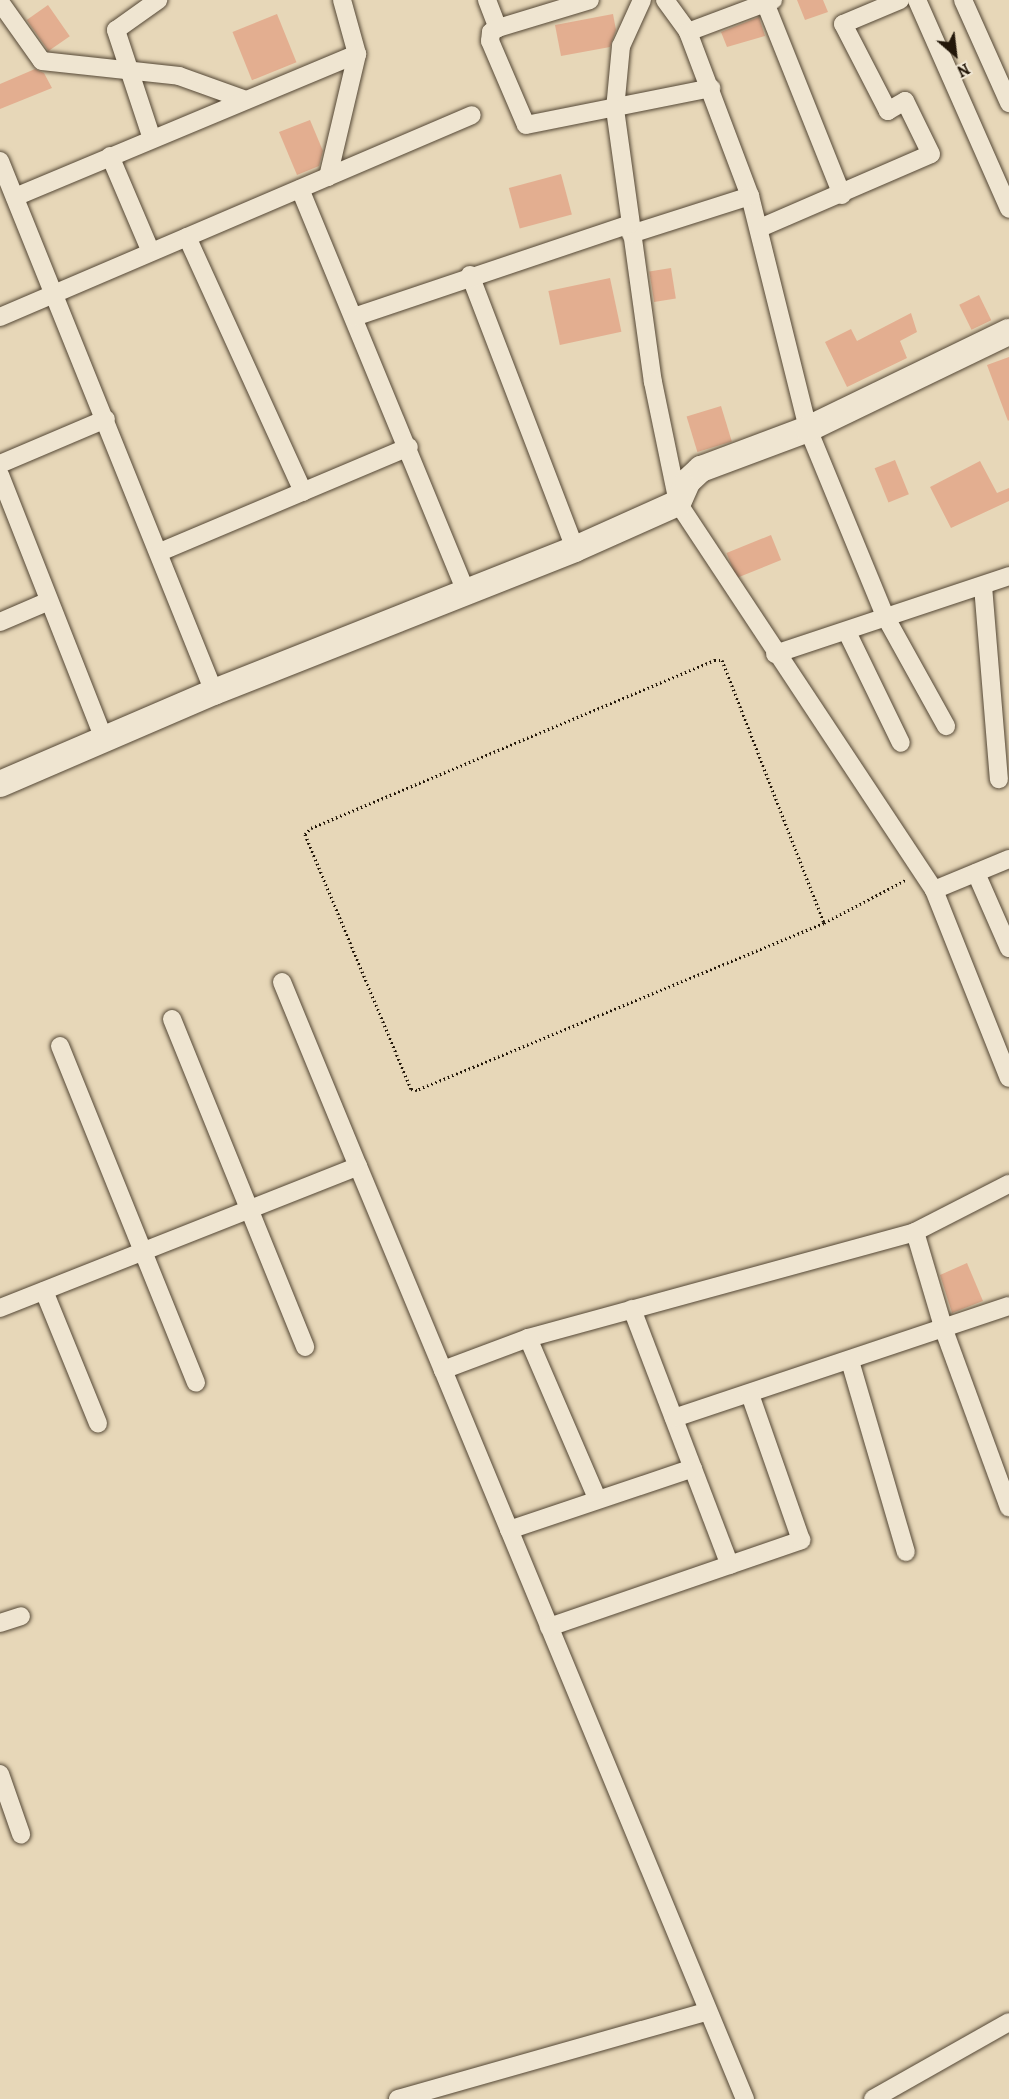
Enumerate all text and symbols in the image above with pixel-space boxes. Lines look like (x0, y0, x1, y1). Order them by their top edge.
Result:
north arrow (925, 24, 985, 84)
text: N (953, 57, 974, 82)

